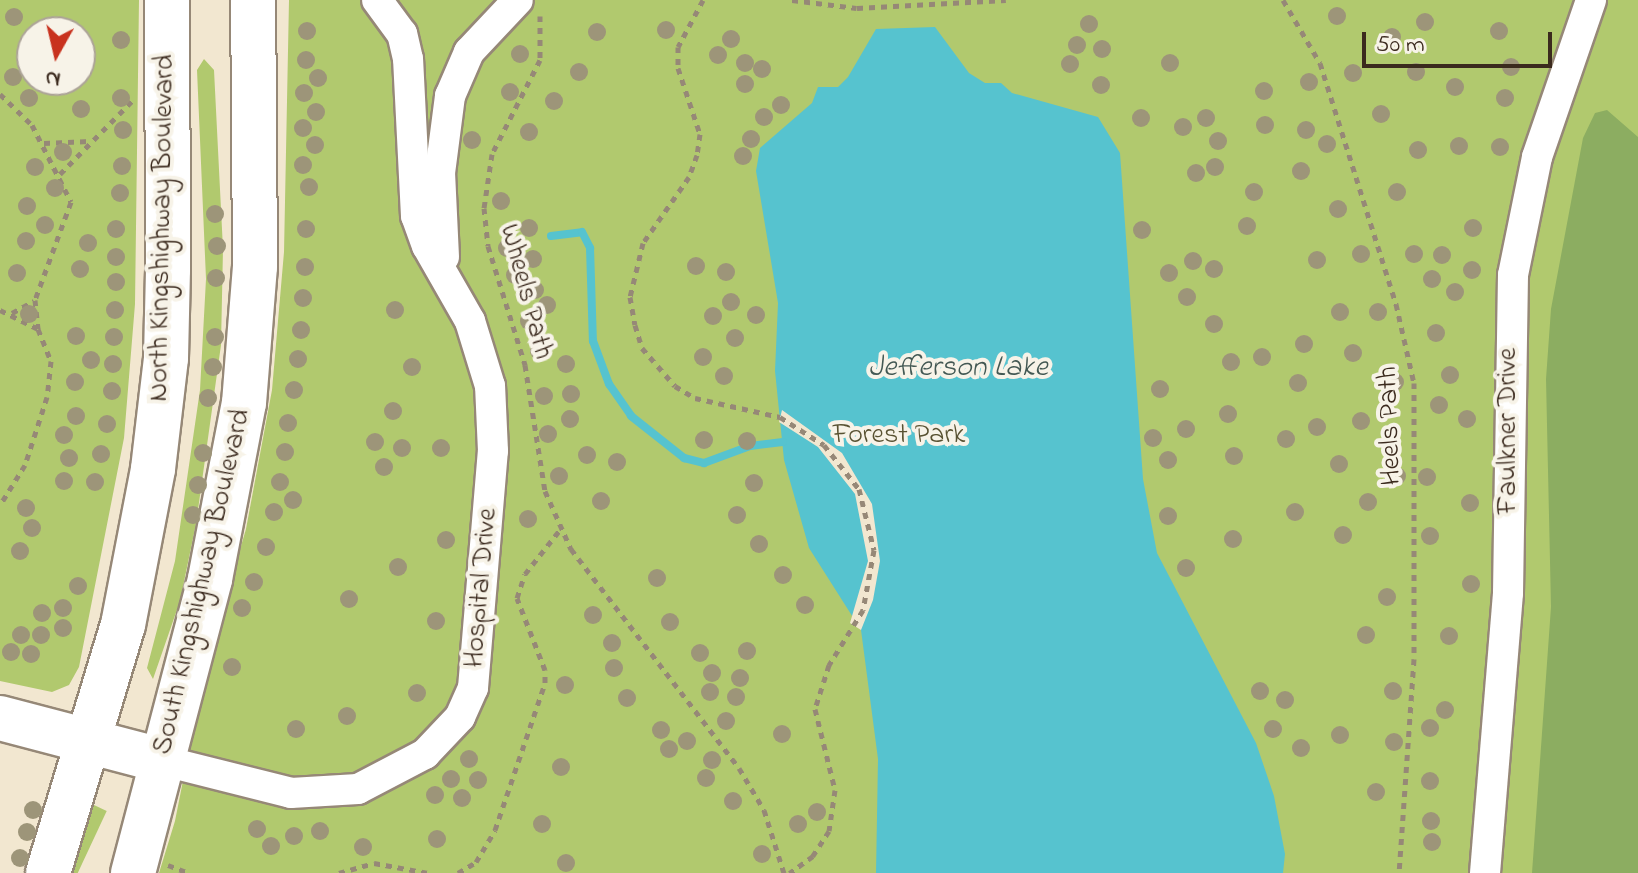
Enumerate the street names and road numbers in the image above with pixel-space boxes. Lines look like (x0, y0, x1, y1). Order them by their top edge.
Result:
street label: North Kingshighway Boulevard (143, 54, 183, 402)
street label: Wheels Path (491, 221, 559, 363)
street label: Faulkner Drive (1492, 348, 1526, 514)
street label: Heels Path (1372, 366, 1410, 486)
street label: South Kingshighway Boulevard (147, 406, 259, 758)
street label: Hospital Drive (458, 507, 506, 669)

